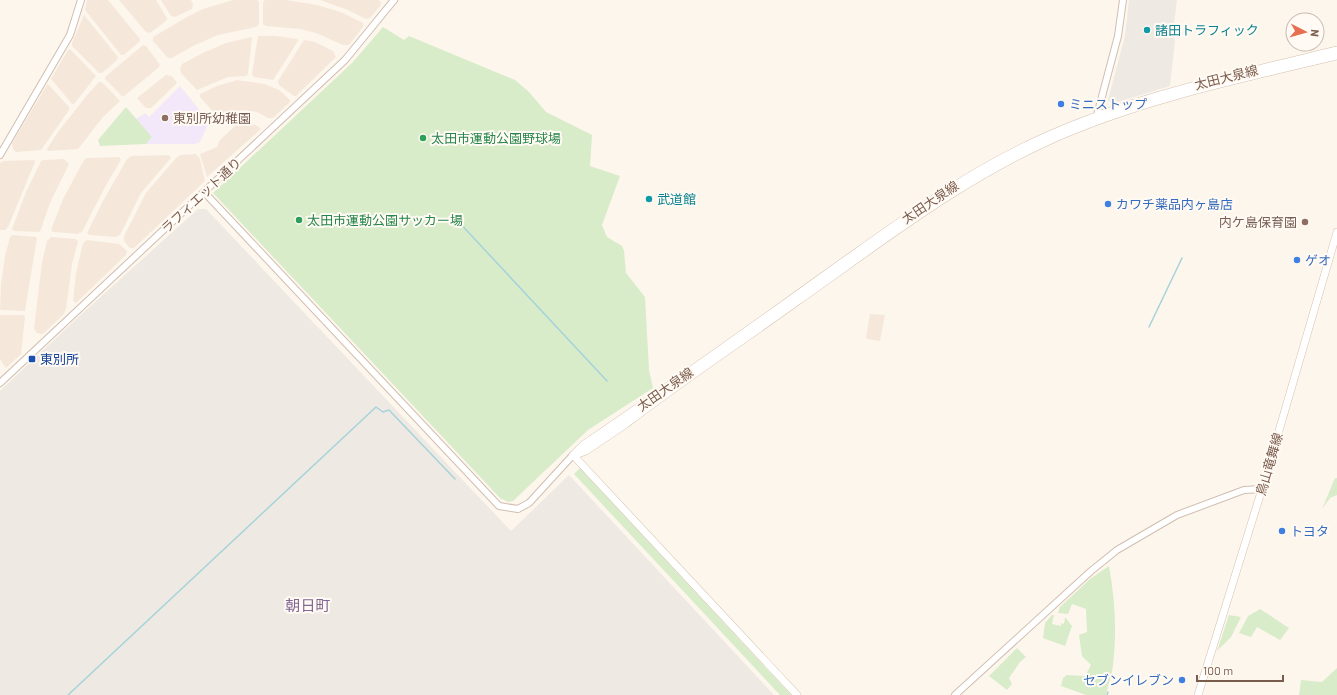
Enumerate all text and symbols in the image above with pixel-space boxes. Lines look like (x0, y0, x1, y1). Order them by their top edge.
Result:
north arrow (1285, 12, 1325, 52)
place label: 諸田トラフィック (1155, 22, 1259, 38)
marker: 諸田トラフィック (1142, 25, 1152, 35)
text: N (1309, 29, 1322, 37)
street label: 太田大泉線 (1193, 61, 1259, 93)
place label: ミニストップ (1069, 96, 1147, 112)
marker: ミニストップ (1056, 99, 1066, 109)
place label: 東別所幼稚園 (173, 110, 251, 126)
marker: 東別所幼稚園 (160, 113, 170, 123)
place label: 太田市運動公園野球場 (431, 130, 561, 146)
marker: 太田市運動公園野球場 (418, 133, 428, 143)
street label: ラフィエット通り (158, 154, 244, 236)
street label: 太田大泉線 (899, 177, 961, 227)
place label: 武道館 (657, 191, 696, 207)
marker: 武道館 (644, 194, 654, 204)
place label: カワチ薬品内ヶ島店 (1116, 196, 1233, 212)
marker: カワチ薬品内ヶ島店 (1103, 199, 1113, 209)
place label: 太田市運動公園サッカー場 (307, 212, 463, 228)
place label: 内ケ島保育園 (1219, 214, 1297, 230)
marker: 太田市運動公園サッカー場 (294, 215, 304, 225)
marker: 内ケ島保育園 (1300, 217, 1310, 227)
place label: ゲオ (1305, 252, 1331, 268)
marker: ゲオ (1292, 255, 1302, 265)
place label: 東別所 (40, 351, 79, 367)
marker: 東別所 (27, 354, 37, 364)
street label: 太田大泉線 (634, 364, 696, 414)
street label: 鳥山竜舞線 (1252, 431, 1286, 497)
place label: トヨタ (1290, 523, 1329, 539)
marker: トヨタ (1277, 526, 1287, 536)
district label: 朝日町 (285, 596, 331, 614)
scale bar (1197, 657, 1283, 683)
text: 100 m (1203, 663, 1233, 677)
place label: セブンイレブン (1083, 672, 1174, 688)
marker: セブンイレブン (1177, 675, 1187, 685)

